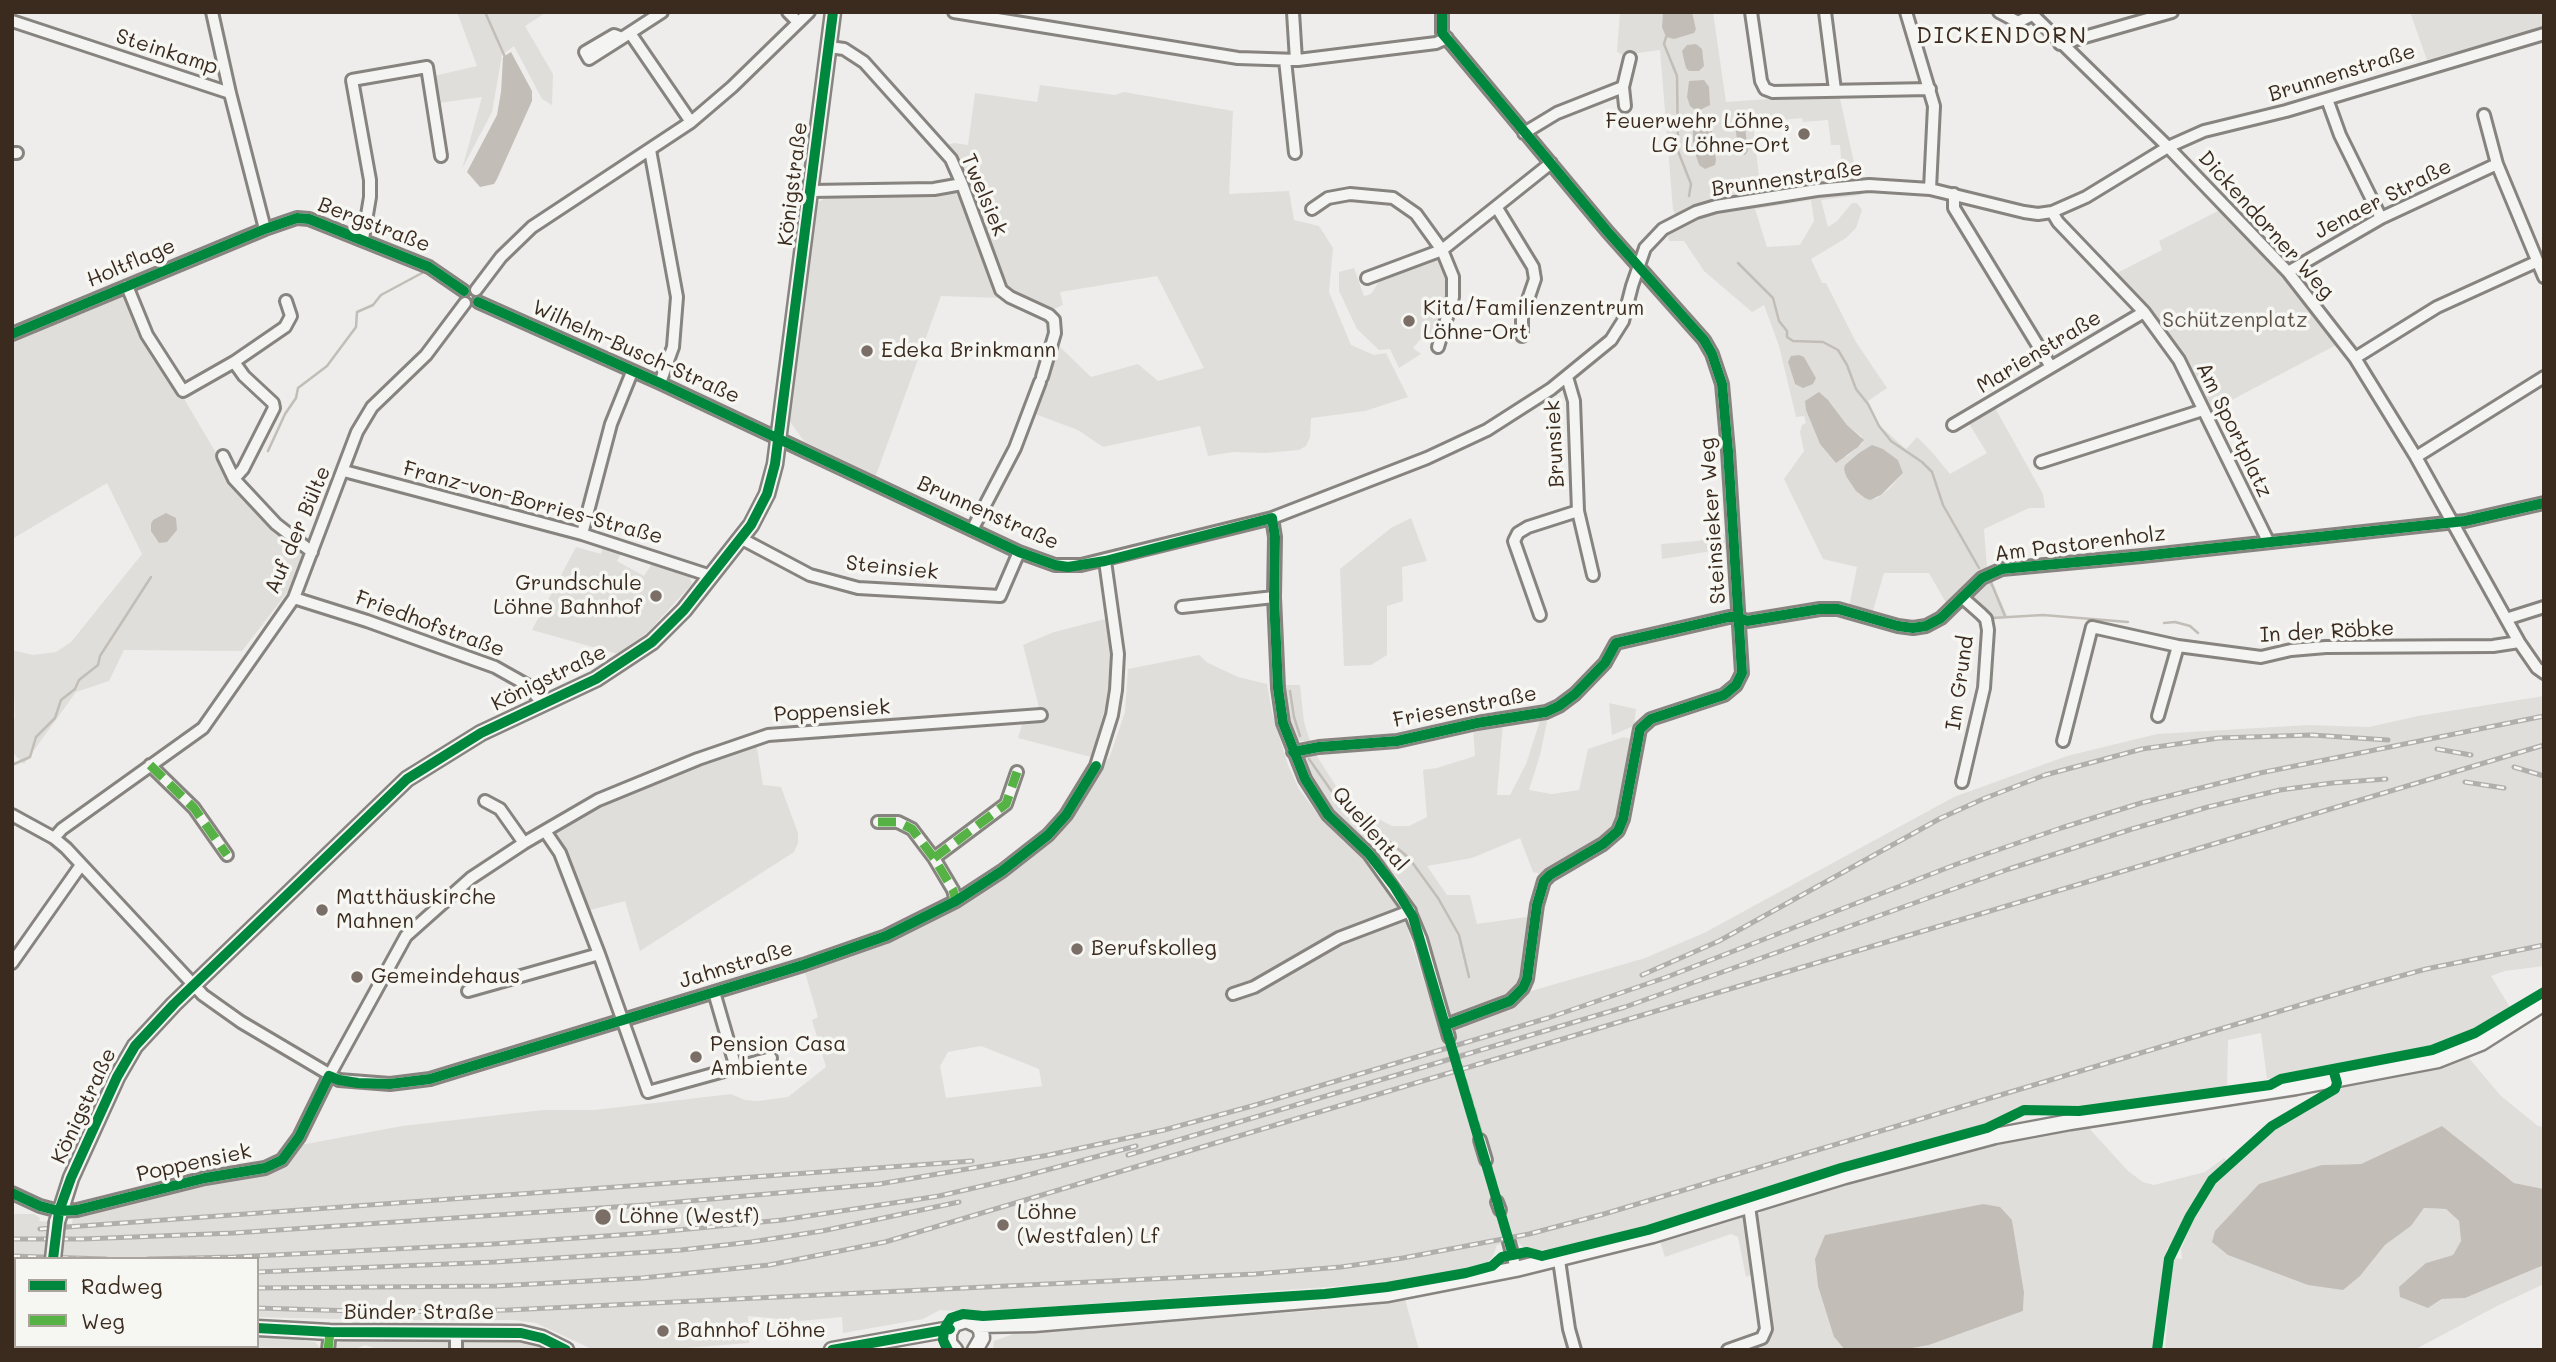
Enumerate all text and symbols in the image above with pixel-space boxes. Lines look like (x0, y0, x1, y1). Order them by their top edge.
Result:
district label: DICKENDORN (1917, 22, 2087, 50)
street label: Steinkamp (113, 24, 221, 80)
street label: Brunnenstraße (2265, 39, 2419, 107)
place label: Feuerwehr Löhne, LG Löhne-Ort (1606, 109, 1790, 159)
street label: Königstraße (773, 121, 813, 247)
marker: Feuerwehr Löhne, LG Löhne-Ort (1796, 126, 1812, 142)
street label: Dickendorner Weg (2193, 146, 2339, 304)
street label: Twelsiek (955, 150, 1013, 240)
street label: Jenaer Straße (2310, 154, 2456, 244)
street label: Brunnenstraße (1710, 156, 1864, 202)
street label: Bergstraße (314, 192, 434, 258)
street label: Holtflage (83, 233, 179, 293)
street label: Wilhelm-Busch-Straße (528, 295, 744, 409)
place label: Kita/Familienzentrum Löhne-Ort (1423, 296, 1644, 346)
street label: Marienstraße (1972, 305, 2106, 399)
park label: Schützenplatz (2162, 308, 2308, 334)
marker: Kita/Familienzentrum Löhne-Ort (1401, 313, 1417, 329)
place label: Edeka Brinkmann (881, 338, 1056, 364)
marker: Edeka Brinkmann (859, 343, 875, 359)
street label: Am Sportplatz (2190, 358, 2278, 502)
street label: Brunsiek (1540, 400, 1570, 488)
street label: Steinsieker Weg (1695, 437, 1731, 605)
street label: Franz-von-Borries-Straße (400, 456, 666, 550)
street label: Auf der Bülte (260, 462, 336, 598)
street label: Brunnenstraße (913, 471, 1063, 555)
street label: Am Pastorenholz (1993, 521, 2167, 567)
street label: Steinsiek (844, 551, 940, 585)
place label: Grundschule Löhne Bahnhof (493, 571, 642, 621)
street label: Friedhofstraße (352, 585, 508, 663)
marker: Grundschule Löhne Bahnhof (648, 588, 664, 604)
street label: In der Röbke (2259, 616, 2395, 648)
street label: Im Grund (1941, 634, 1979, 732)
street label: Königstraße (487, 639, 611, 717)
street label: Friesenstraße (1391, 681, 1539, 733)
street label: Poppensiek (773, 694, 891, 728)
street label: Quellental (1326, 782, 1414, 876)
place label: Matthäuskirche Mahnen (336, 885, 496, 935)
marker: Matthäuskirche Mahnen (314, 902, 330, 918)
street label: Jahnstraße (676, 936, 796, 994)
place label: Berufskolleg (1091, 936, 1217, 962)
marker: Berufskolleg (1069, 941, 1085, 957)
place label: Gemeindehaus (371, 964, 520, 990)
marker: Gemeindehaus (349, 969, 365, 985)
place label: Pension Casa Ambiente (710, 1032, 846, 1082)
street label: Königstraße (46, 1044, 122, 1168)
marker: Pension Casa Ambiente (688, 1049, 704, 1065)
street label: Poppensiek (134, 1139, 254, 1187)
place label: Löhne (Westfalen) Lf (1017, 1200, 1159, 1250)
place label: Löhne (Westf) (619, 1204, 759, 1230)
marker: Löhne (Westf) (593, 1207, 613, 1227)
marker: Löhne (Westfalen) Lf (995, 1217, 1011, 1233)
legend (14, 1257, 259, 1348)
text: Radweg (81, 1272, 162, 1299)
street label: Bünder Straße (344, 1300, 494, 1326)
text: Weg (81, 1307, 125, 1334)
place label: Bahnhof Löhne (677, 1318, 826, 1344)
marker: Bahnhof Löhne (655, 1323, 671, 1339)

